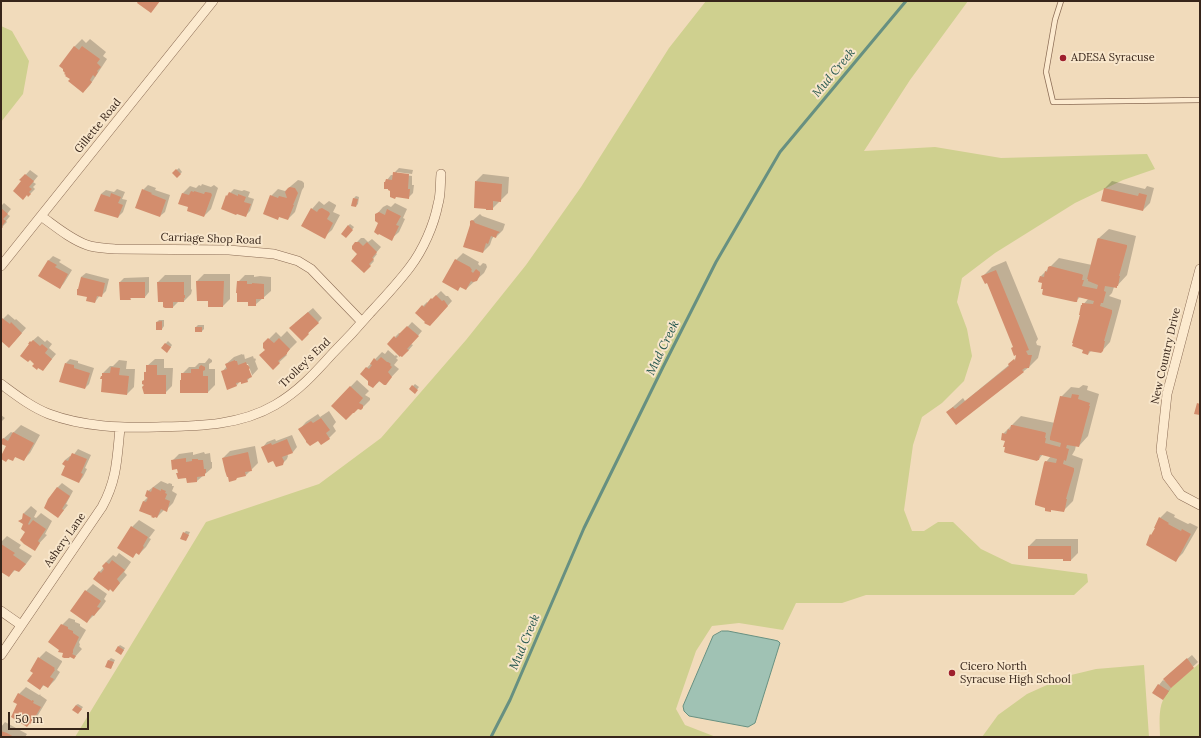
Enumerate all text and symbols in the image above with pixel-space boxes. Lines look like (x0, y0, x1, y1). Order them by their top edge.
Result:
water label: Mud Creek (809, 46, 859, 100)
place label: ADESA Syracuse (1071, 51, 1155, 65)
marker: ADESA Syracuse (1058, 53, 1068, 63)
street label: Gillette Road (72, 96, 124, 156)
street label: Carriage Shop Road (160, 231, 262, 247)
street label: New Country Drive (1148, 306, 1184, 406)
water label: Mud Creek (644, 318, 682, 378)
street label: Trolley's End (277, 335, 333, 391)
street label: Ashery Lane (41, 510, 89, 570)
water label: Mud Creek (507, 612, 543, 672)
place label: Cicero North Syracuse High School (960, 660, 1071, 686)
marker: Cicero North Syracuse High School (947, 668, 957, 678)
scale bar (10, 704, 91, 730)
text: 50 m (15, 711, 43, 726)

